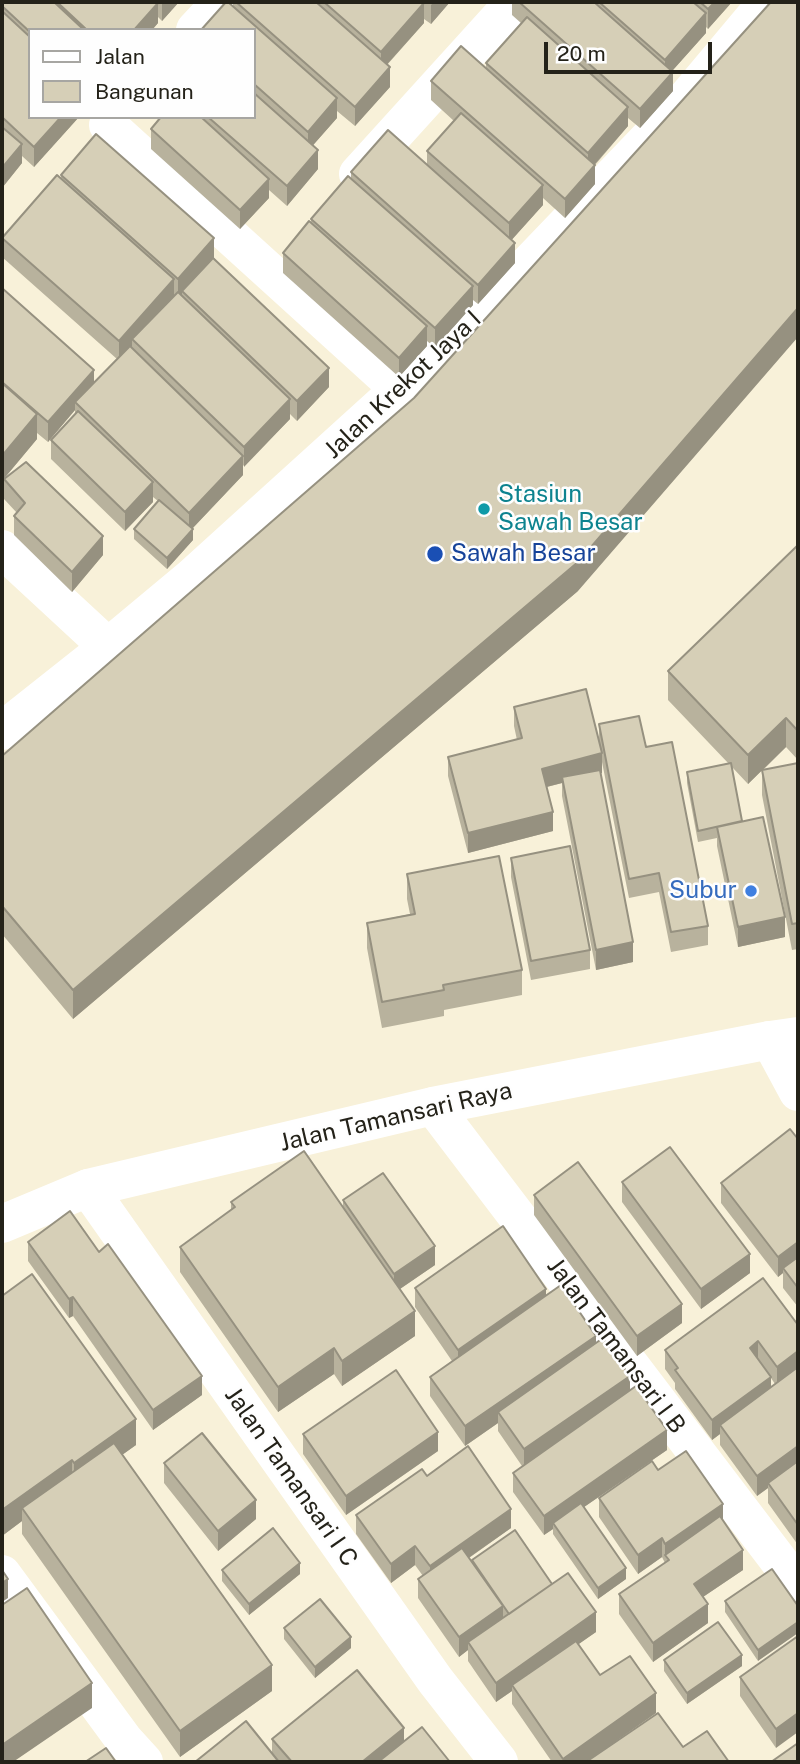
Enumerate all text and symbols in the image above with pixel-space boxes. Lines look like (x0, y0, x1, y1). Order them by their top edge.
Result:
legend (28, 28, 256, 119)
scale bar (548, 28, 716, 72)
text: 20 m (557, 41, 606, 66)
text: Jalan (95, 44, 145, 69)
text: Bangunan (95, 79, 194, 104)
street label: Jalan Krekot Jaya I (319, 305, 487, 465)
place label: Stasiun Sawah Besar (498, 481, 643, 537)
marker: Stasiun Sawah Besar (476, 501, 492, 517)
place label: Sawah Besar (451, 540, 596, 568)
marker: Sawah Besar (425, 544, 445, 564)
place label: Subur (669, 877, 737, 905)
marker: Subur (743, 883, 759, 899)
street label: Jalan Tamansari Raya (277, 1076, 515, 1158)
street label: Jalan Tamansari I B (541, 1253, 691, 1439)
street label: Jalan Tamansari I C (218, 1382, 364, 1572)

